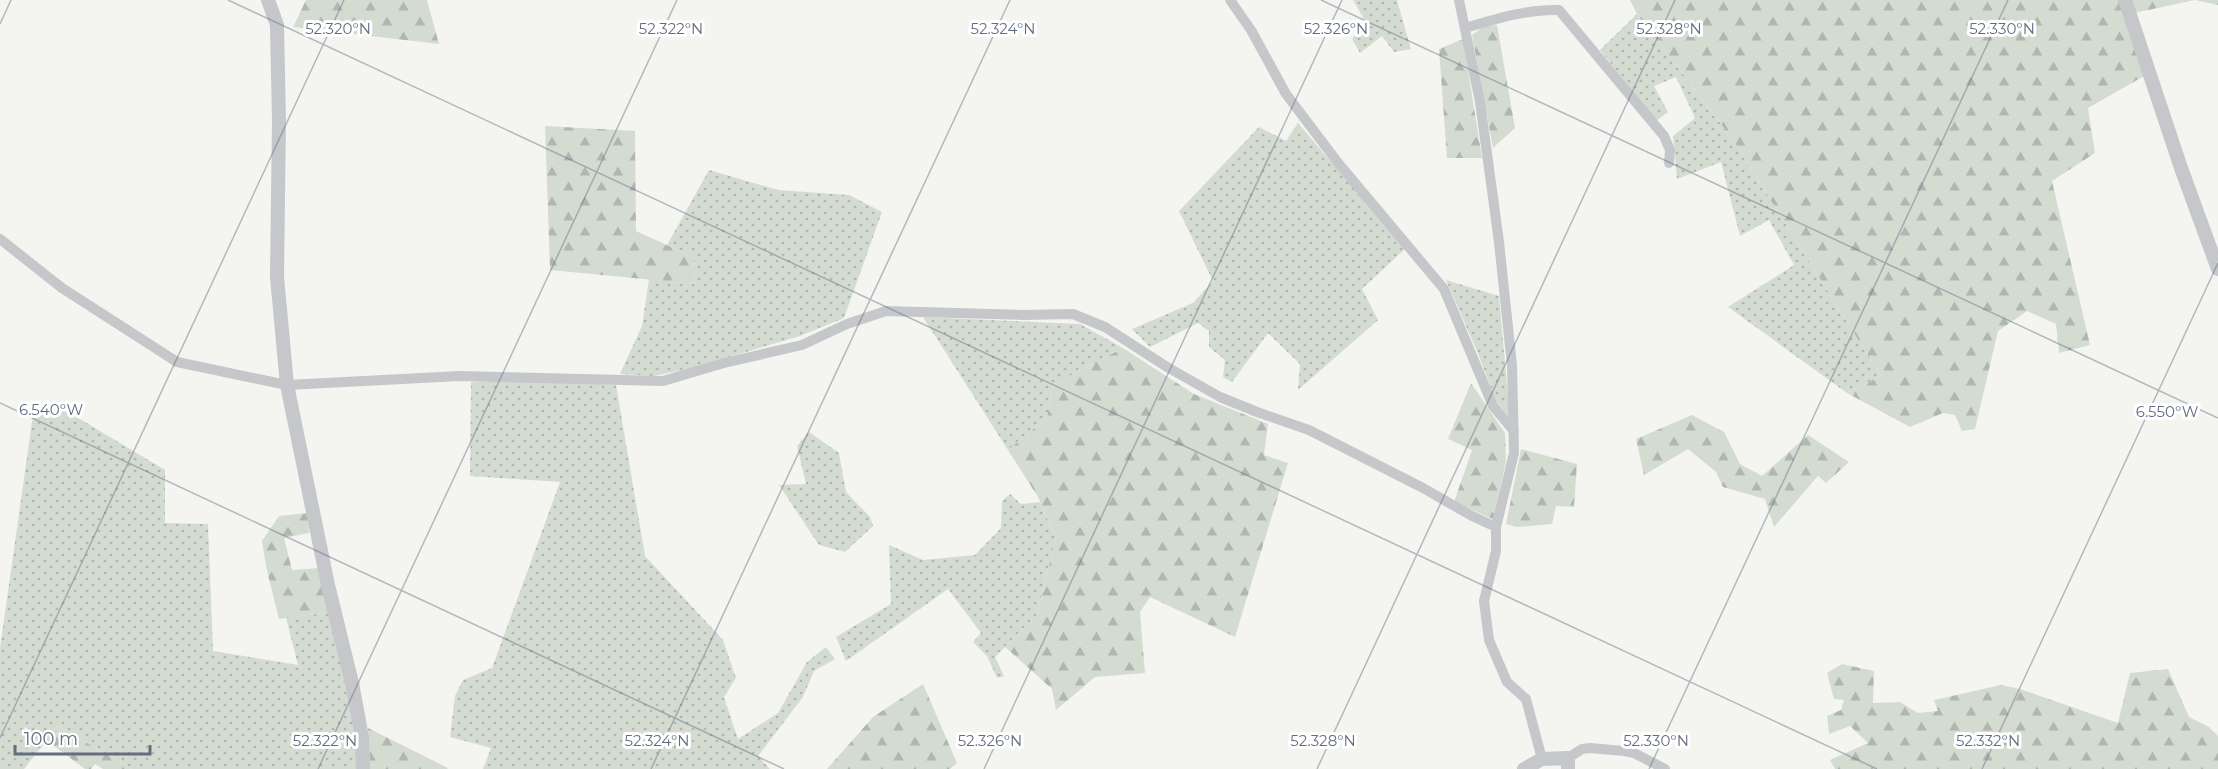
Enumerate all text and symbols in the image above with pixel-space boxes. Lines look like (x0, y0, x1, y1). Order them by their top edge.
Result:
text: 52.320°N (305, 19, 371, 38)
text: 52.322°N (639, 19, 703, 38)
text: 52.324°N (971, 19, 1035, 38)
text: 52.326°N (1304, 19, 1368, 38)
text: 52.328°N (1636, 19, 1702, 38)
text: 52.330°N (1969, 19, 2035, 38)
text: 6.540°W (19, 400, 83, 419)
text: 6.550°W (2136, 402, 2199, 421)
scale bar (15, 718, 150, 756)
text: 100 m (24, 728, 78, 750)
text: 52.322°N (293, 731, 357, 750)
text: 52.324°N (625, 731, 689, 750)
text: 52.326°N (958, 731, 1022, 750)
text: 52.328°N (1290, 731, 1356, 750)
text: 52.330°N (1623, 731, 1689, 750)
text: 52.332°N (1956, 731, 2020, 750)

